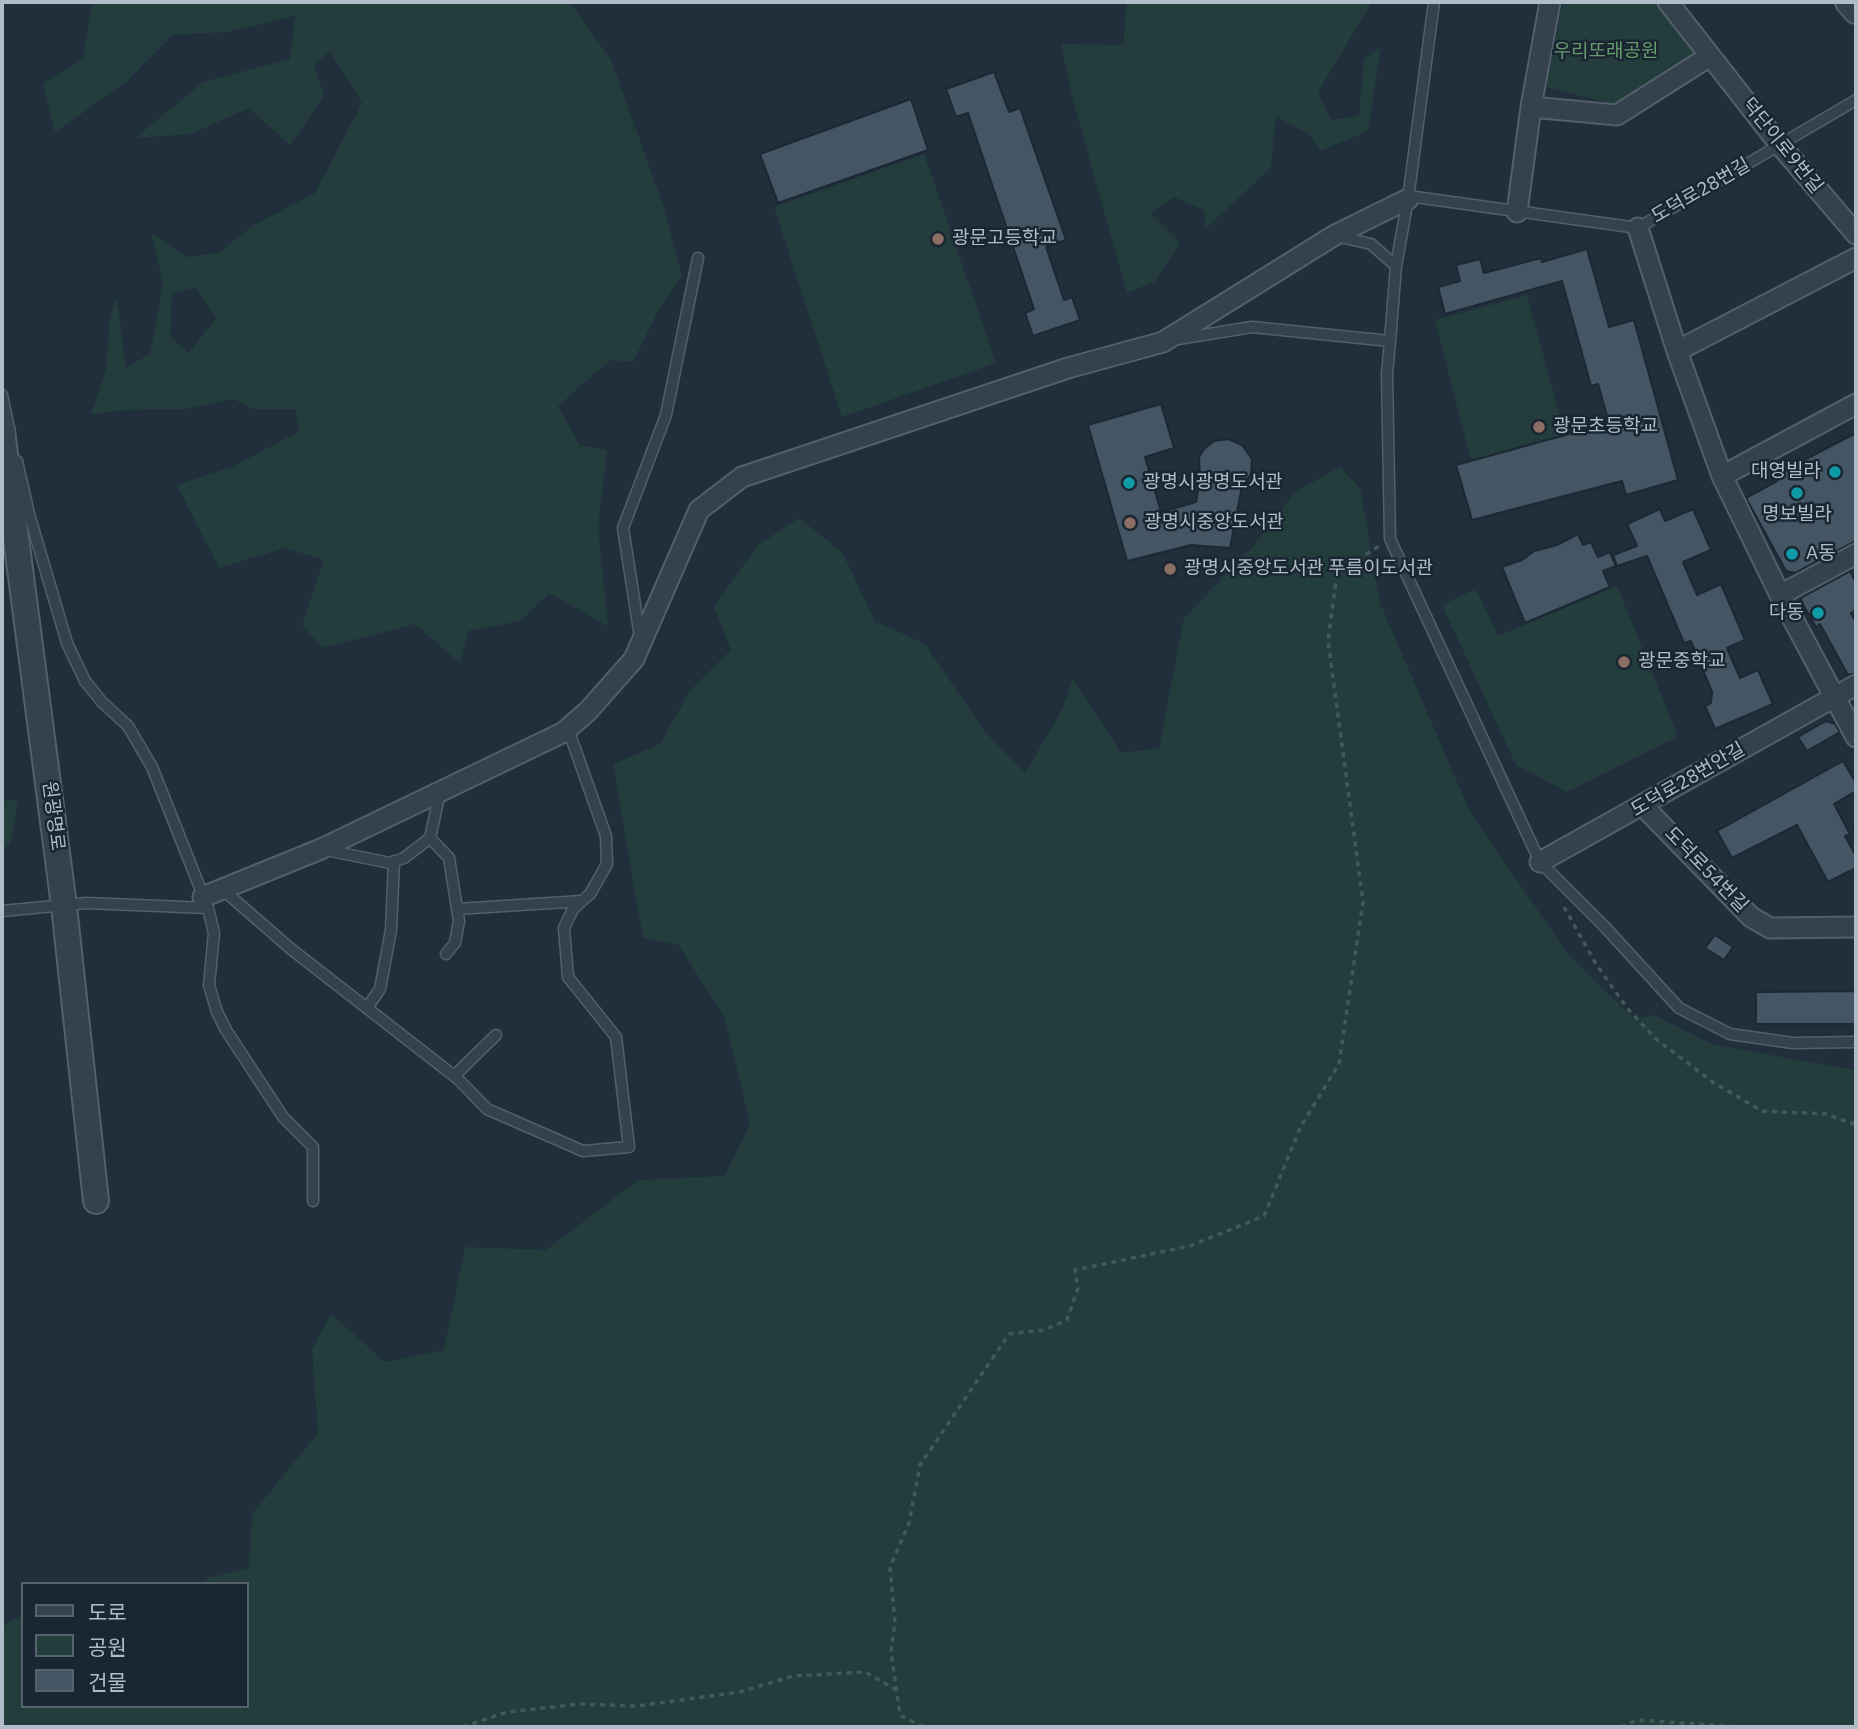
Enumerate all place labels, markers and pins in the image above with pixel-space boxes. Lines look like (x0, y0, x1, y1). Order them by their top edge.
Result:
place label: 광문고등학교 (952, 228, 1057, 250)
marker: 광문고등학교 (930, 231, 946, 247)
place label: 광문초등학교 (1553, 416, 1658, 438)
marker: 광문초등학교 (1531, 419, 1547, 435)
place label: 대영빌라 (1751, 461, 1821, 483)
marker: 대영빌라 (1827, 464, 1843, 480)
place label: 광명시광명도서관 (1143, 472, 1283, 494)
marker: 광명시광명도서관 (1121, 475, 1137, 491)
marker: 명보빌라 (1789, 485, 1805, 501)
place label: 명보빌라 (1762, 504, 1832, 526)
place label: 광명시중앙도서관 (1144, 512, 1284, 534)
marker: 광명시중앙도서관 (1122, 515, 1138, 531)
place label: A동 (1806, 543, 1836, 565)
marker: A동 (1784, 546, 1800, 562)
place label: 광명시중앙도서관 푸름이도서관 (1184, 558, 1433, 580)
marker: 광명시중앙도서관 푸름이도서관 (1162, 561, 1178, 577)
place label: 다동 (1769, 602, 1804, 624)
marker: 다동 (1810, 605, 1826, 621)
place label: 광문중학교 (1638, 651, 1725, 673)
marker: 광문중학교 (1616, 654, 1632, 670)

